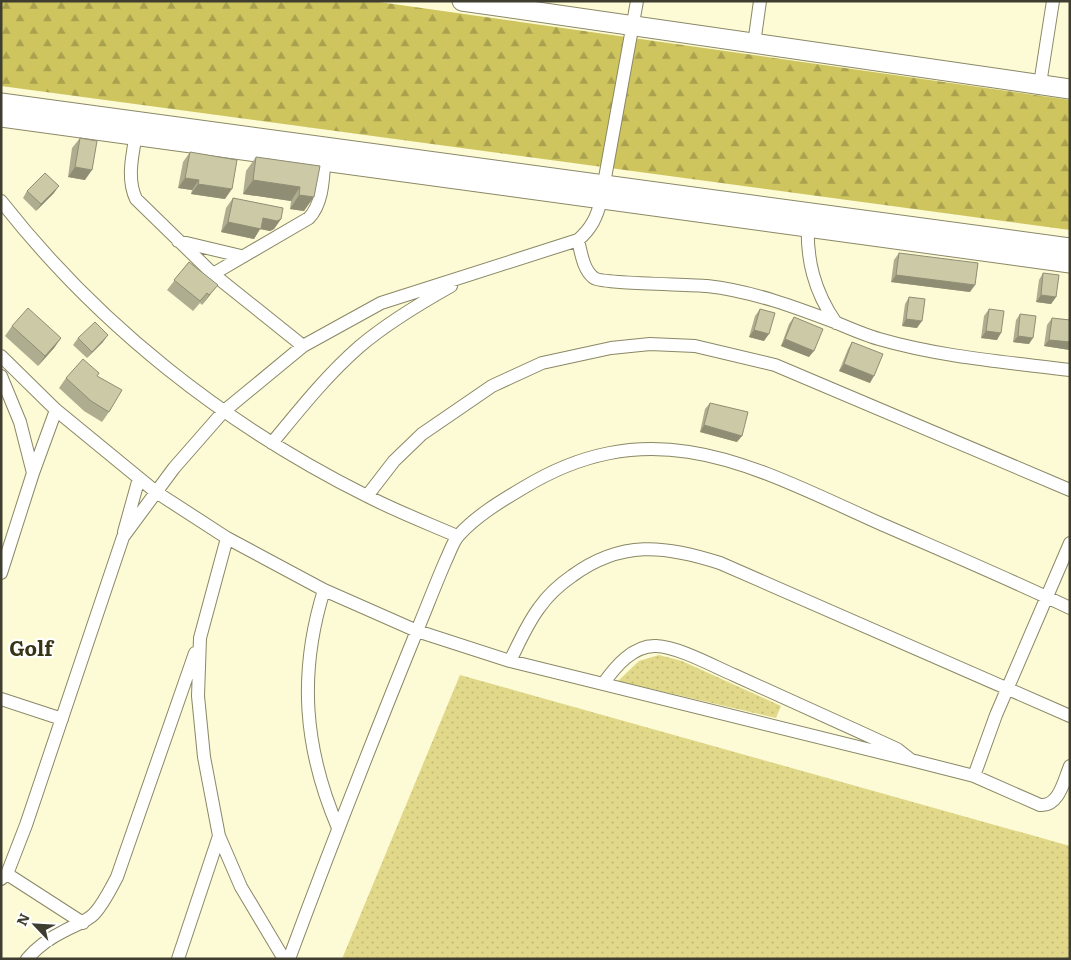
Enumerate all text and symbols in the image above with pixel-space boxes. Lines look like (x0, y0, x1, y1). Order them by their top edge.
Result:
district label: Golf (9, 632, 55, 662)
north arrow (10, 900, 60, 950)
text: N (11, 909, 34, 929)

